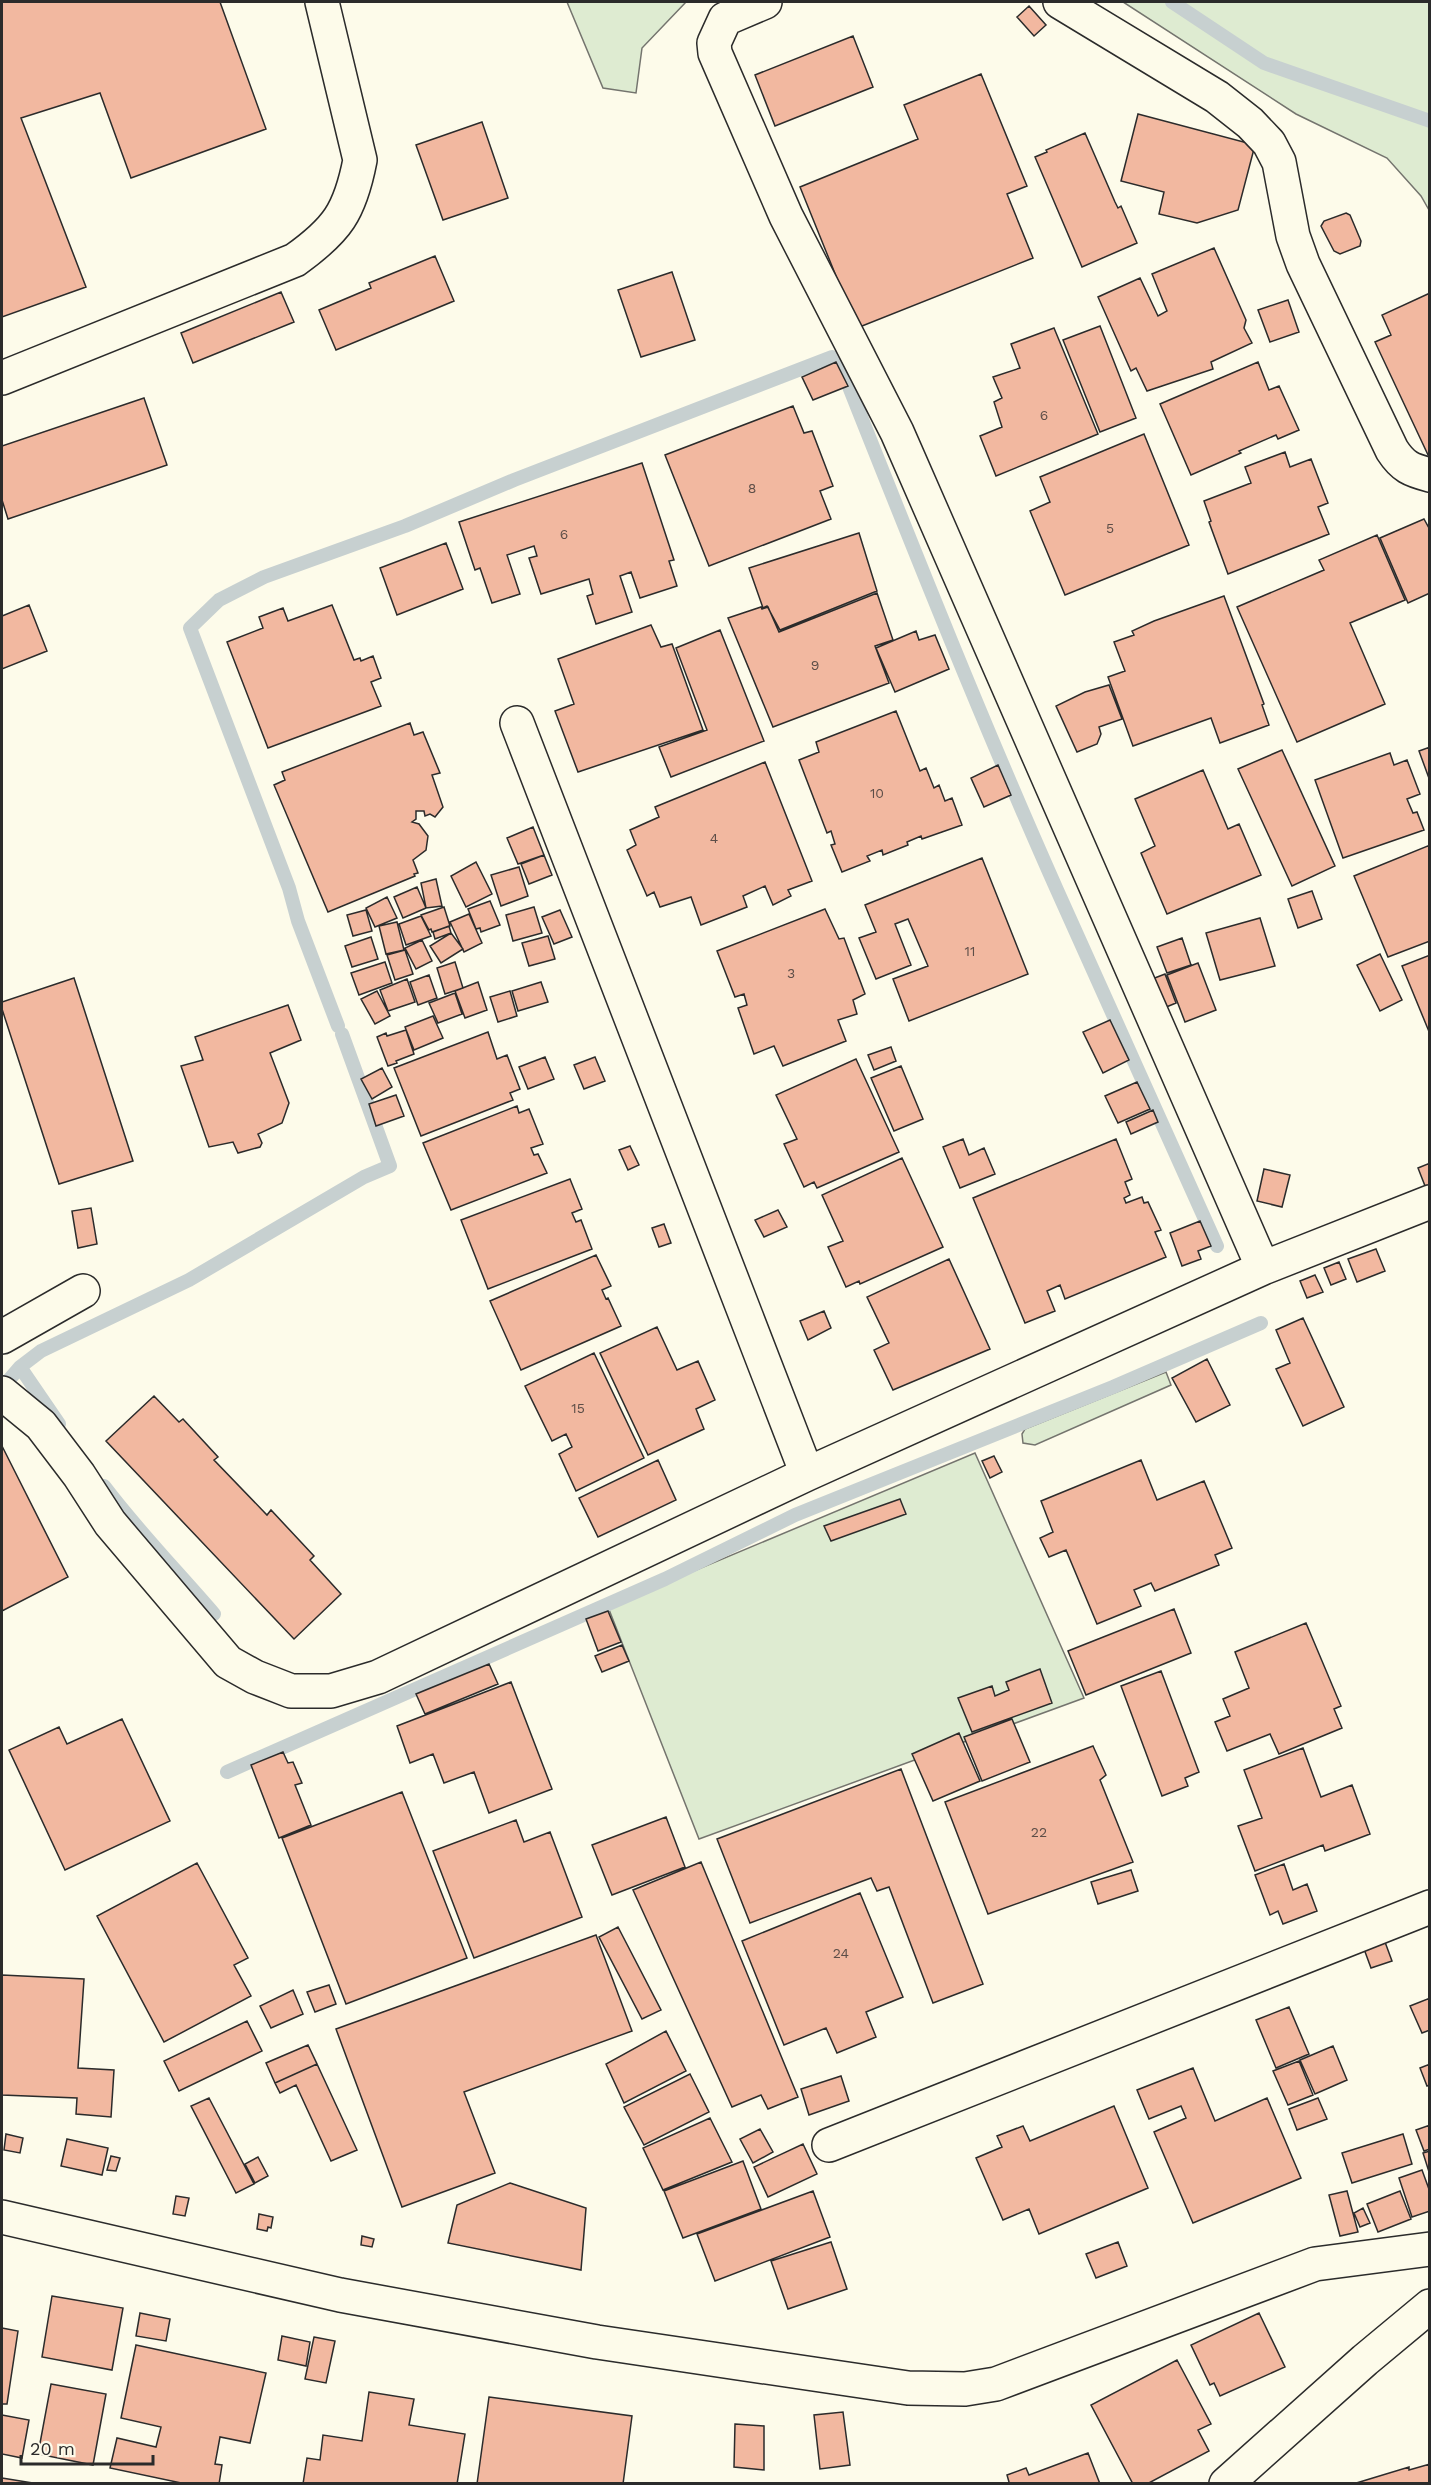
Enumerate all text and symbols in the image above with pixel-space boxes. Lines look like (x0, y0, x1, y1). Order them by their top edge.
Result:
house number: 6 (1040, 407, 1048, 423)
house number: 8 (748, 480, 756, 496)
house number: 5 (1106, 520, 1114, 536)
house number: 6 (560, 526, 568, 542)
house number: 9 (811, 657, 819, 673)
house number: 10 (870, 785, 884, 801)
house number: 4 (710, 830, 718, 846)
house number: 11 (965, 943, 975, 959)
house number: 3 (787, 965, 795, 981)
house number: 15 (571, 1400, 585, 1416)
house number: 22 (1031, 1824, 1047, 1840)
house number: 24 (833, 1945, 849, 1961)
scale bar (21, 2428, 153, 2466)
text: 20 m (30, 2438, 75, 2459)

